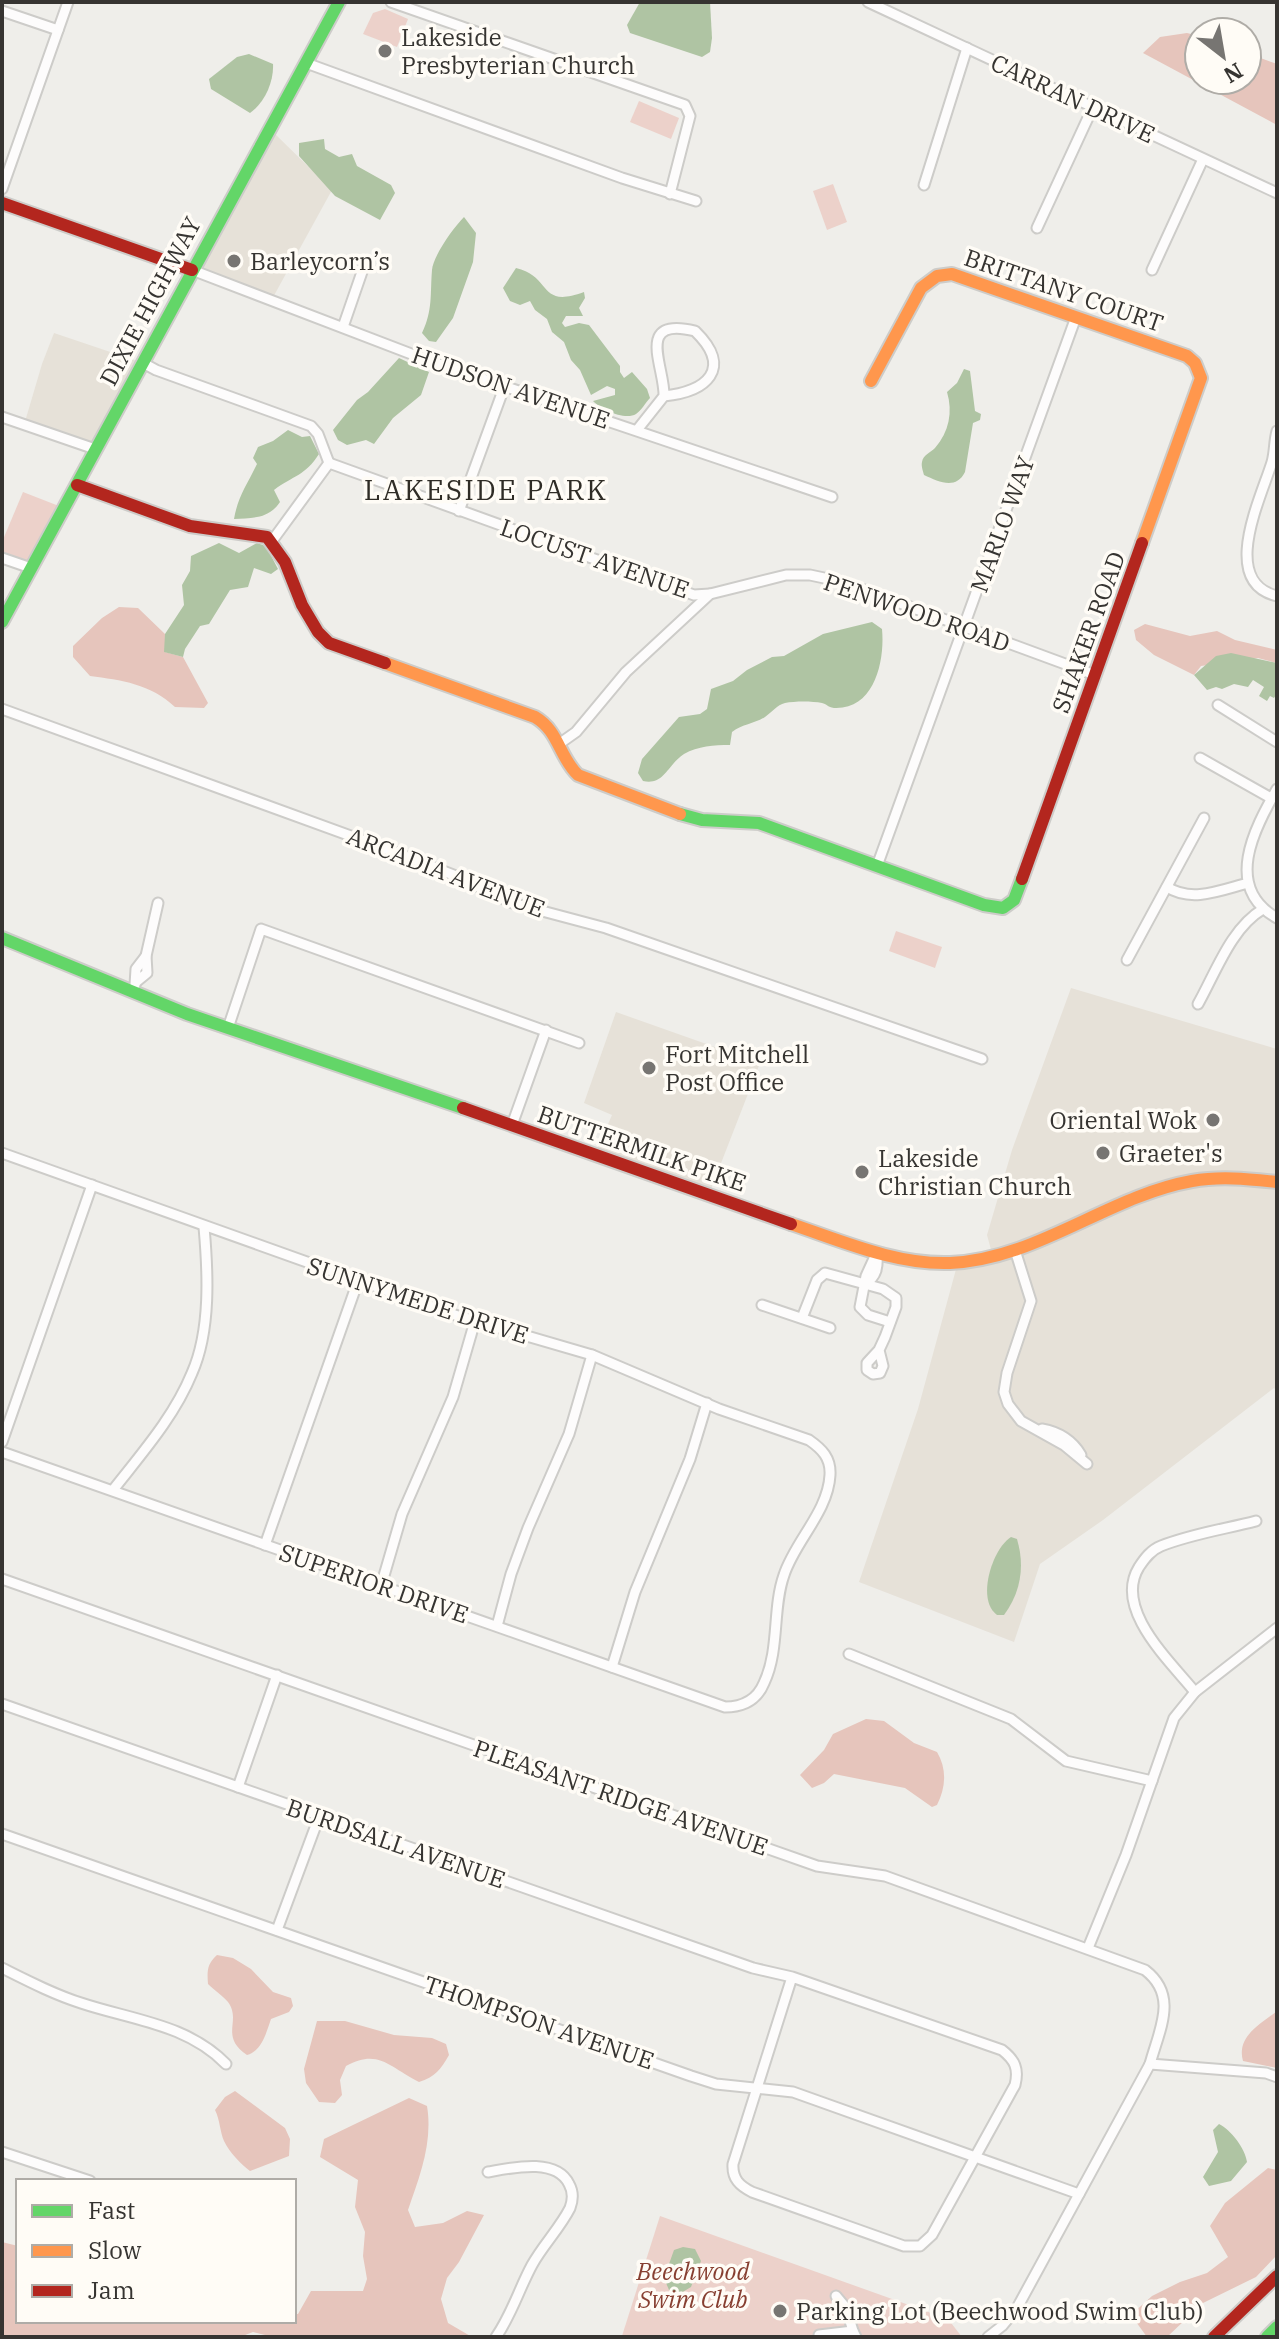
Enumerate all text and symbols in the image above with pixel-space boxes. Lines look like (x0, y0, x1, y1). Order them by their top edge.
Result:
north arrow (1183, 16, 1263, 96)
place label: Lakeside Presbyterian Church (401, 21, 635, 81)
marker: Lakeside Presbyterian Church (376, 42, 394, 60)
street label: CARRAN DRIVE (986, 46, 1160, 150)
text: N (1219, 57, 1248, 90)
street label: DIXIE HIGHWAY (92, 211, 208, 391)
street label: BRITTANY COURT (960, 241, 1168, 339)
place label: Barleycorn’s (250, 245, 390, 277)
marker: Barleycorn’s (225, 252, 243, 270)
street label: HUDSON AVENUE (408, 338, 614, 436)
street label: MARLO WAY (963, 451, 1041, 597)
district label: LAKESIDE PARK (364, 471, 608, 508)
street label: LOCUST AVENUE (496, 511, 694, 605)
street label: SHAKER ROAD (1044, 547, 1132, 717)
street label: PENWOOD ROAD (820, 565, 1014, 659)
street label: ARCADIA AVENUE (342, 820, 550, 924)
place label: Fort Mitchell Post Office (665, 1038, 809, 1098)
marker: Fort Mitchell Post Office (640, 1059, 658, 1077)
street label: BUTTERMILK PIKE (533, 1097, 751, 1199)
place label: Oriental Wok (1049, 1104, 1197, 1136)
marker: Oriental Wok (1204, 1111, 1222, 1129)
place label: Graeter's (1119, 1137, 1223, 1169)
place label: Lakeside Christian Church (878, 1142, 1072, 1202)
marker: Graeter's (1094, 1144, 1112, 1162)
marker: Lakeside Christian Church (853, 1163, 871, 1181)
street label: SUNNYMEDE DRIVE (303, 1249, 533, 1351)
street label: SUPERIOR DRIVE (275, 1536, 473, 1630)
street label: PLEASANT RIDGE AVENUE (469, 1731, 773, 1863)
street label: BURDSALL AVENUE (282, 1791, 510, 1895)
street label: THOMPSON AVENUE (420, 1968, 658, 2076)
legend (16, 2179, 296, 2323)
text: Fast (88, 2194, 135, 2226)
text: Slow (88, 2234, 142, 2266)
park label: Beechwood Swim Club (636, 2255, 750, 2315)
text: Jam (88, 2274, 135, 2306)
place label: Parking Lot (Beechwood Swim Club) (796, 2295, 1203, 2327)
marker: Parking Lot (Beechwood Swim Club) (771, 2302, 789, 2320)

